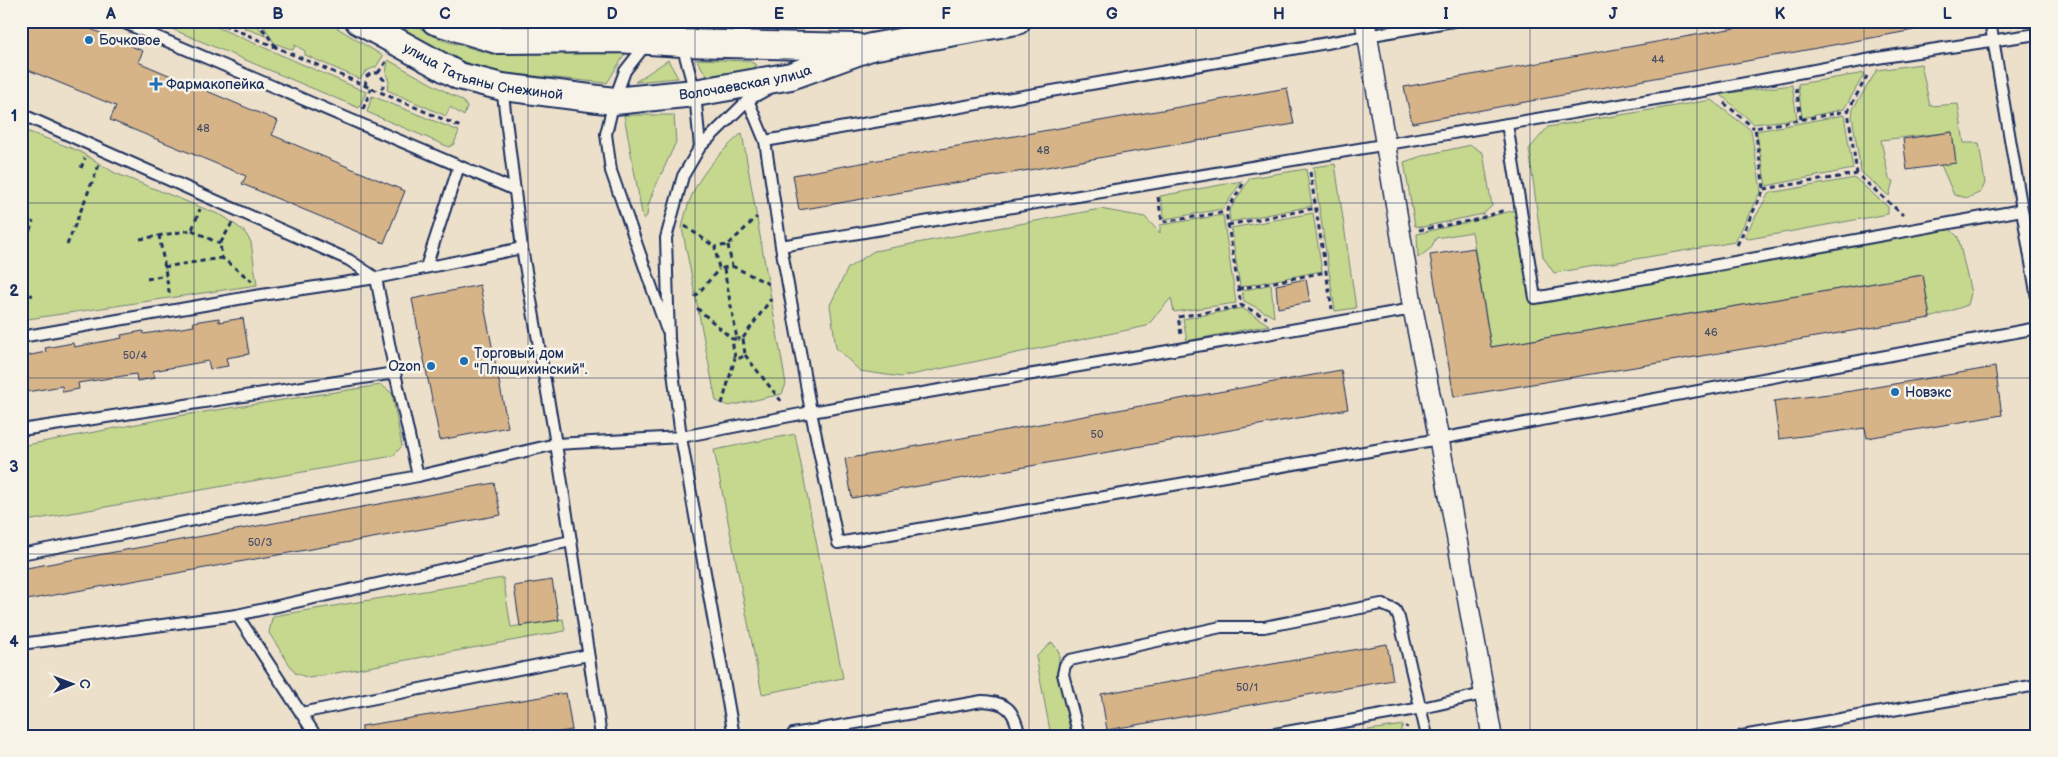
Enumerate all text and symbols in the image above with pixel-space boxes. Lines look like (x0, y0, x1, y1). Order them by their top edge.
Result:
text: A (105, 5, 116, 24)
text: B (272, 5, 284, 24)
text: C (439, 5, 451, 24)
text: D (606, 5, 618, 24)
text: E (774, 5, 784, 24)
text: F (941, 5, 951, 24)
text: G (1106, 5, 1118, 24)
text: H (1273, 5, 1285, 24)
text: I (1443, 5, 1449, 24)
text: J (1609, 5, 1618, 24)
text: K (1775, 5, 1786, 24)
text: L (1942, 5, 1952, 24)
place label: Бочковое (99, 32, 160, 49)
marker: Бочковое (83, 34, 95, 46)
street label: улица Татьяны Снежиной (400, 39, 564, 104)
house number: 44 (1651, 53, 1665, 66)
street label: Волочаевская улица (678, 61, 815, 104)
place label: Фармакопейка (166, 76, 265, 93)
marker: Фармакопейка (150, 78, 162, 90)
text: 1 (11, 107, 17, 126)
house number: 48 (196, 122, 210, 135)
house number: 48 (1036, 144, 1050, 157)
text: 2 (9, 282, 19, 301)
house number: 46 (1704, 326, 1718, 339)
place label: Торговый дом "Плющихинский". (474, 345, 588, 378)
house number: 50/4 (123, 349, 148, 362)
marker: Торговый дом "Плющихинский". (458, 355, 470, 367)
place label: Ozon (388, 358, 421, 375)
marker: Ozon (425, 360, 437, 372)
place label: Новэкс (1905, 384, 1951, 401)
marker: Новэкс (1889, 386, 1901, 398)
house number: 50 (1091, 428, 1104, 441)
text: 3 (9, 458, 19, 477)
house number: 50/3 (248, 536, 272, 549)
text: 4 (9, 633, 19, 652)
north arrow (48, 660, 98, 710)
text: С (76, 679, 93, 689)
house number: 50/1 (1236, 681, 1258, 694)

